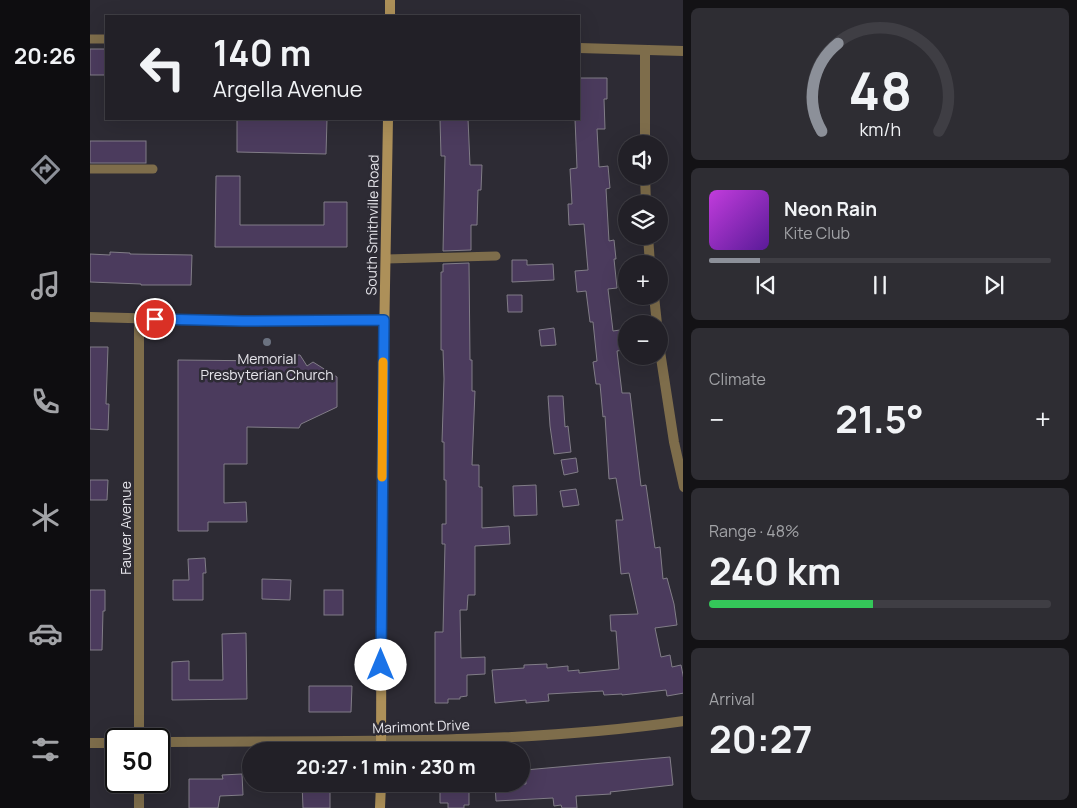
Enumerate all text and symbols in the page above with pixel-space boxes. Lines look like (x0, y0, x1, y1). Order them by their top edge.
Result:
text: 140 m (213, 29, 311, 77)
icon: left (130, 35, 195, 100)
text: 20:26 (14, 41, 76, 71)
text: 48 (848, 55, 912, 126)
text: Argella Avenue (213, 74, 363, 104)
text: km/h (859, 117, 901, 141)
map controls (618, 135, 668, 365)
button: sound (618, 135, 668, 185)
icon: directions (28, 152, 63, 187)
street label: South Smithville Road (361, 154, 383, 296)
button: layers (618, 195, 668, 245)
text: Neon Rain (784, 196, 877, 222)
text: Kite Club (784, 222, 850, 244)
button: + (618, 255, 668, 305)
icon: music (28, 268, 63, 303)
icon: previous (752, 271, 780, 299)
icon: pause (866, 271, 894, 299)
icon: next (980, 271, 1008, 299)
pin (134, 298, 176, 340)
icon: arrive (141, 305, 169, 333)
button: − (618, 315, 668, 365)
marker: Memorial Presbyterian Church (261, 336, 273, 348)
place label: Memorial Presbyterian Church (200, 349, 334, 384)
text: Climate (709, 368, 766, 390)
icon: phone (28, 384, 63, 419)
text: 21.5° (835, 392, 924, 444)
text: − (709, 400, 724, 438)
text: + (1035, 400, 1051, 438)
street label: Fauver Avenue (116, 481, 135, 575)
icon: climate (28, 500, 63, 535)
text: Range · 48% (709, 520, 799, 542)
text: 240 km (709, 544, 841, 596)
icon: car (28, 616, 63, 651)
position arrow (354, 638, 406, 690)
text: Arrival (709, 688, 755, 710)
text: 20:27 (709, 712, 813, 764)
street label: Marimont Drive (372, 715, 470, 737)
speed limit sign: 50 (105, 728, 170, 793)
icon: filters (28, 732, 63, 767)
text: 20:27 · 1 min · 230 m (296, 754, 476, 780)

